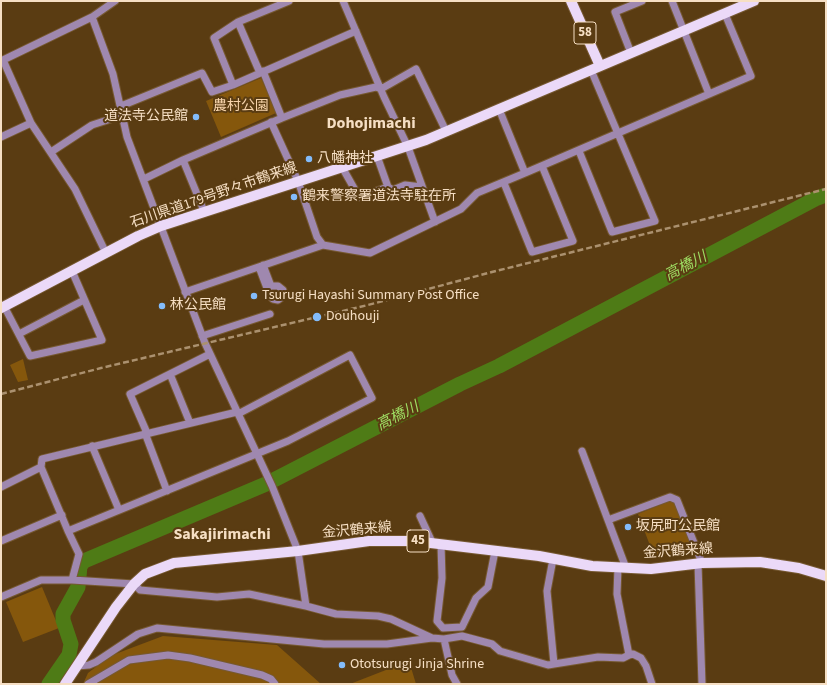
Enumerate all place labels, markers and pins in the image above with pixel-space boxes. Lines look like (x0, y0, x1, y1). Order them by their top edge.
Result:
place label: 道法寺公民館 (104, 109, 188, 125)
marker: 道法寺公民館 (191, 112, 201, 122)
place label: 八幡神社 (317, 151, 373, 167)
marker: 八幡神社 (304, 154, 314, 164)
place label: 鶴来警察署道法寺駐在所 (302, 189, 456, 205)
marker: 鶴来警察署道法寺駐在所 (289, 192, 299, 202)
place label: Tsurugi Hayashi Summary Post Office (262, 288, 479, 304)
marker: Tsurugi Hayashi Summary Post Office (249, 291, 259, 301)
place label: 林公民館 (170, 298, 226, 314)
marker: 林公民館 (157, 301, 167, 311)
place label: Douhouji (326, 309, 380, 325)
marker: Douhouji (311, 311, 323, 323)
place label: 坂尻町公民館 (636, 519, 720, 535)
marker: 坂尻町公民館 (623, 522, 633, 532)
place label: Ototsurugi Jinja Shrine (350, 657, 484, 673)
marker: Ototsurugi Jinja Shrine (337, 660, 347, 670)

